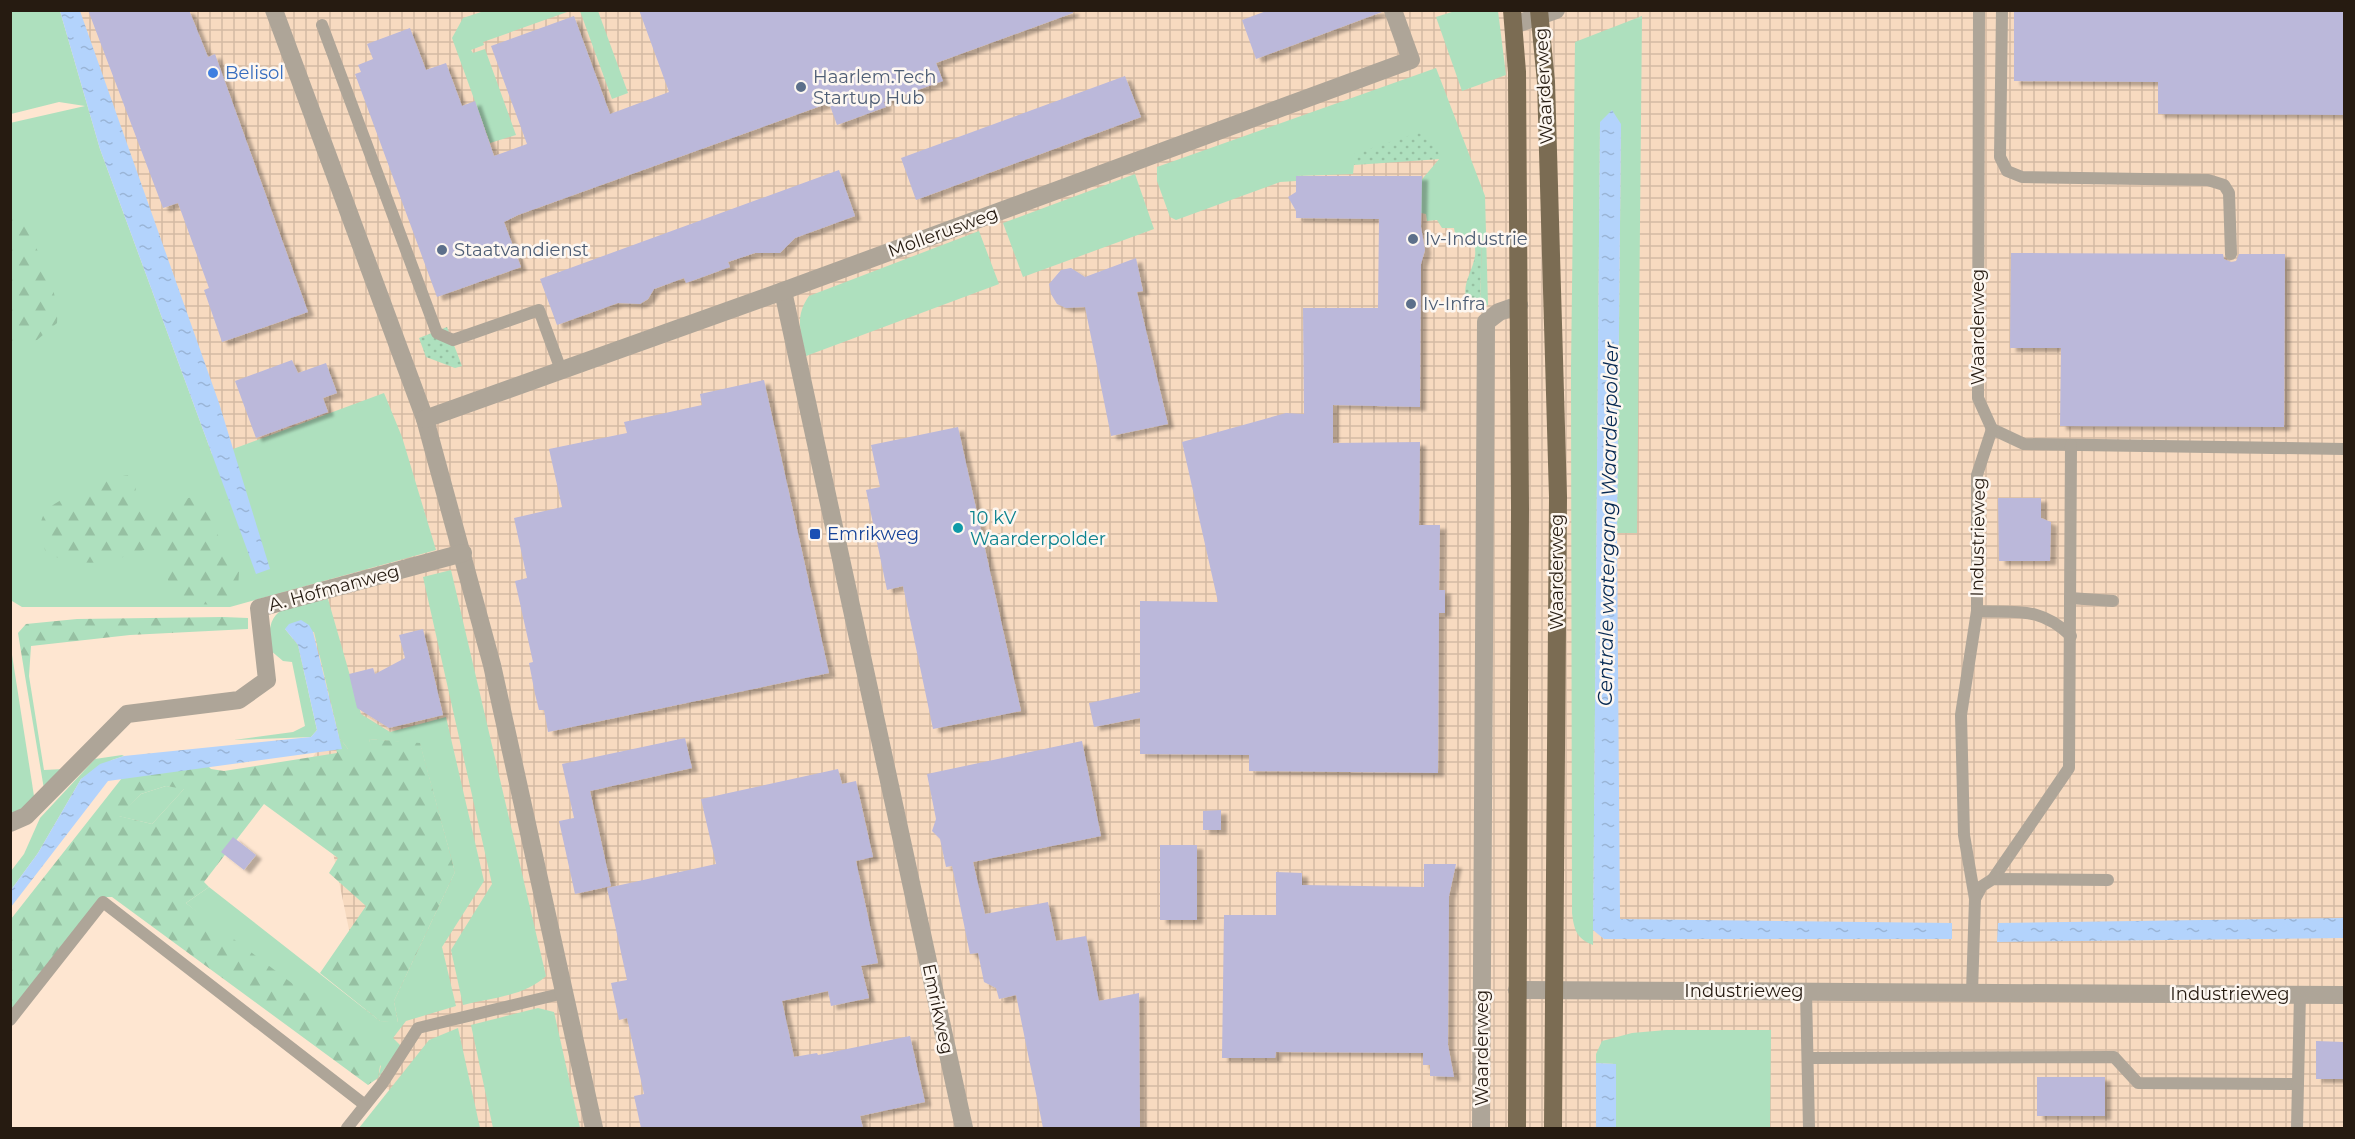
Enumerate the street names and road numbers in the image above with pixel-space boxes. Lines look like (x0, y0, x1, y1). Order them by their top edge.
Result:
street label: Waarderweg (1530, 27, 1558, 145)
street label: Mollerusweg (885, 202, 1001, 262)
street label: Waarderweg (1967, 269, 1989, 385)
street label: Industrieweg (1966, 477, 1990, 597)
street label: Waarderweg (1546, 514, 1568, 630)
street label: A. Hofmanweg (266, 560, 402, 616)
street label: Emrikweg (918, 962, 958, 1056)
street label: Industrieweg (1684, 980, 1804, 1002)
street label: Industrieweg (2170, 983, 2290, 1005)
street label: Waarderweg (1471, 990, 1493, 1106)

